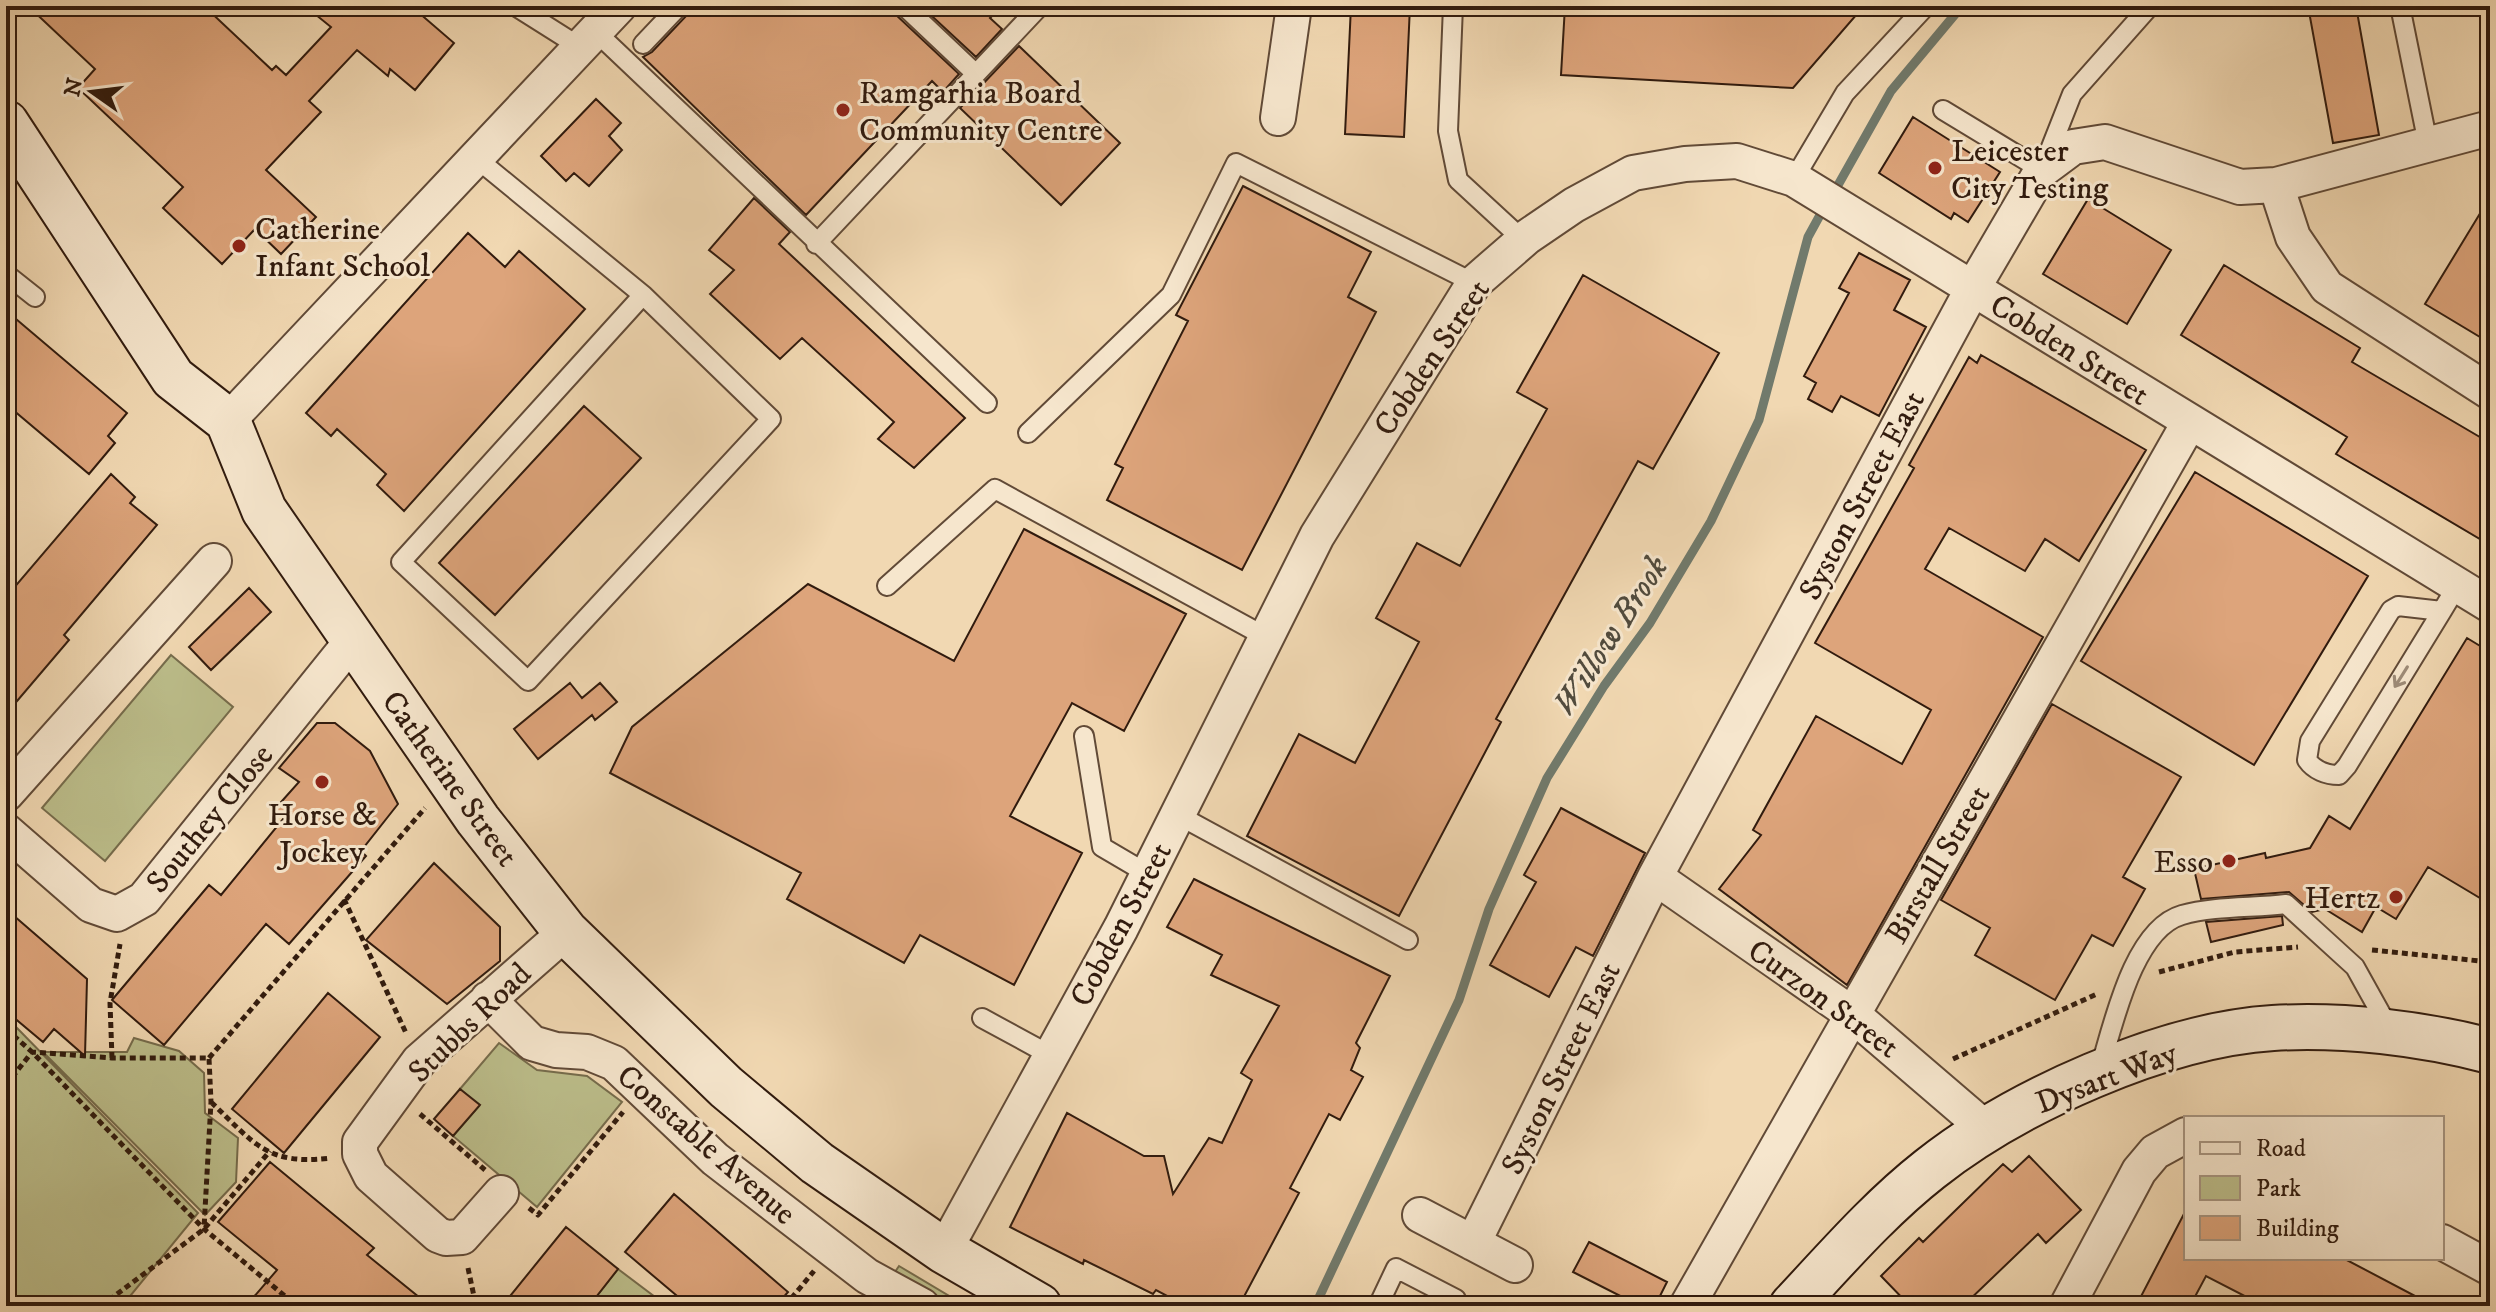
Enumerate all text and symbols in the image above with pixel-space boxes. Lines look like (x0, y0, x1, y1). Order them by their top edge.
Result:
north arrow (52, 52, 132, 132)
place label: Ramgarhia Board Community Centre (859, 74, 1103, 151)
text: N (59, 75, 89, 100)
marker: Ramgarhia Board Community Centre (834, 101, 852, 119)
place label: Leicester City Testing (1951, 132, 2109, 209)
marker: Leicester City Testing (1926, 159, 1944, 177)
place label: Catherine Infant School (255, 210, 431, 287)
marker: Catherine Infant School (230, 237, 248, 255)
street label: Cobden Street (1366, 272, 1500, 444)
street label: Cobden Street (1982, 286, 2156, 415)
street label: Syston Street East (1791, 384, 1935, 608)
water label: Willow Brook (1543, 547, 1678, 724)
one-way arrow (2393, 665, 2409, 688)
street label: Catherine Street (372, 683, 527, 875)
street label: Southey Close (138, 737, 283, 902)
marker: Horse & Jockey (313, 773, 331, 791)
street label: Birstall Street (1877, 779, 2000, 951)
place label: Horse & Jockey (267, 796, 377, 873)
street label: Cobden Street (1062, 836, 1182, 1014)
place label: Esso (2153, 843, 2213, 883)
marker: Esso (2220, 852, 2238, 870)
place label: Hertz (2304, 879, 2380, 919)
marker: Hertz (2387, 888, 2405, 906)
street label: Curzon Street (1739, 931, 1906, 1068)
street label: Stubbs Road (400, 955, 541, 1092)
street label: Syston Street East (1493, 956, 1631, 1182)
street label: Dysart Way (2030, 1033, 2184, 1124)
street label: Constable Avenue (608, 1057, 804, 1234)
legend (2184, 1116, 2444, 1260)
text: Road (2256, 1134, 2306, 1164)
text: Park (2256, 1174, 2301, 1204)
text: Building (2256, 1214, 2339, 1244)

